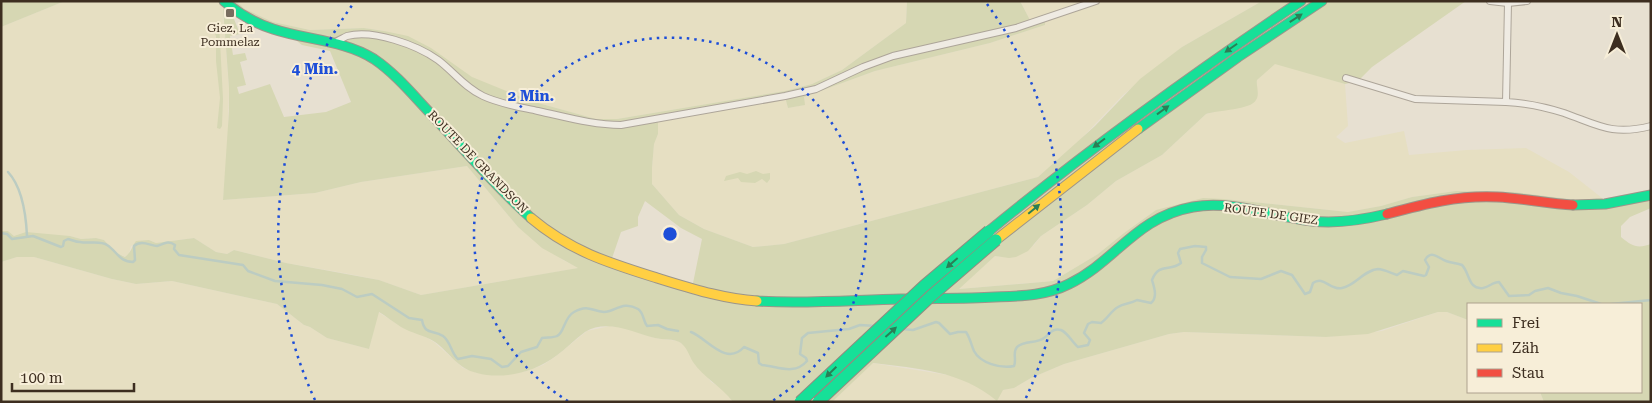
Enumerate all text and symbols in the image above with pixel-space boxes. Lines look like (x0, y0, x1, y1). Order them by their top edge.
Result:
marker: Giez, La Pommelaz (224, 7, 236, 19)
north arrow (1592, 10, 1642, 60)
one-way arrow (1290, 13, 1303, 23)
text: N (1612, 14, 1623, 30)
place label: Giez, La Pommelaz (200, 21, 260, 49)
one-way arrow (1224, 43, 1238, 53)
text: 4 Min. (292, 60, 338, 78)
text: 2 Min. (508, 87, 554, 105)
one-way arrow (1156, 105, 1169, 116)
street label: ROUTE DE GRANDSON (425, 108, 531, 217)
one-way arrow (1093, 138, 1106, 149)
street label: ROUTE DE GIEZ (1223, 200, 1319, 228)
one-way arrow (1027, 204, 1040, 215)
centre of rings (661, 225, 679, 243)
one-way arrow (945, 257, 958, 268)
legend (1467, 303, 1642, 393)
text: Frei (1512, 314, 1540, 332)
one-way arrow (885, 326, 897, 338)
text: Zäh (1512, 339, 1540, 357)
scale bar (12, 360, 135, 392)
text: Stau (1512, 364, 1545, 382)
one-way arrow (826, 366, 838, 378)
text: 100 m (20, 369, 63, 387)

